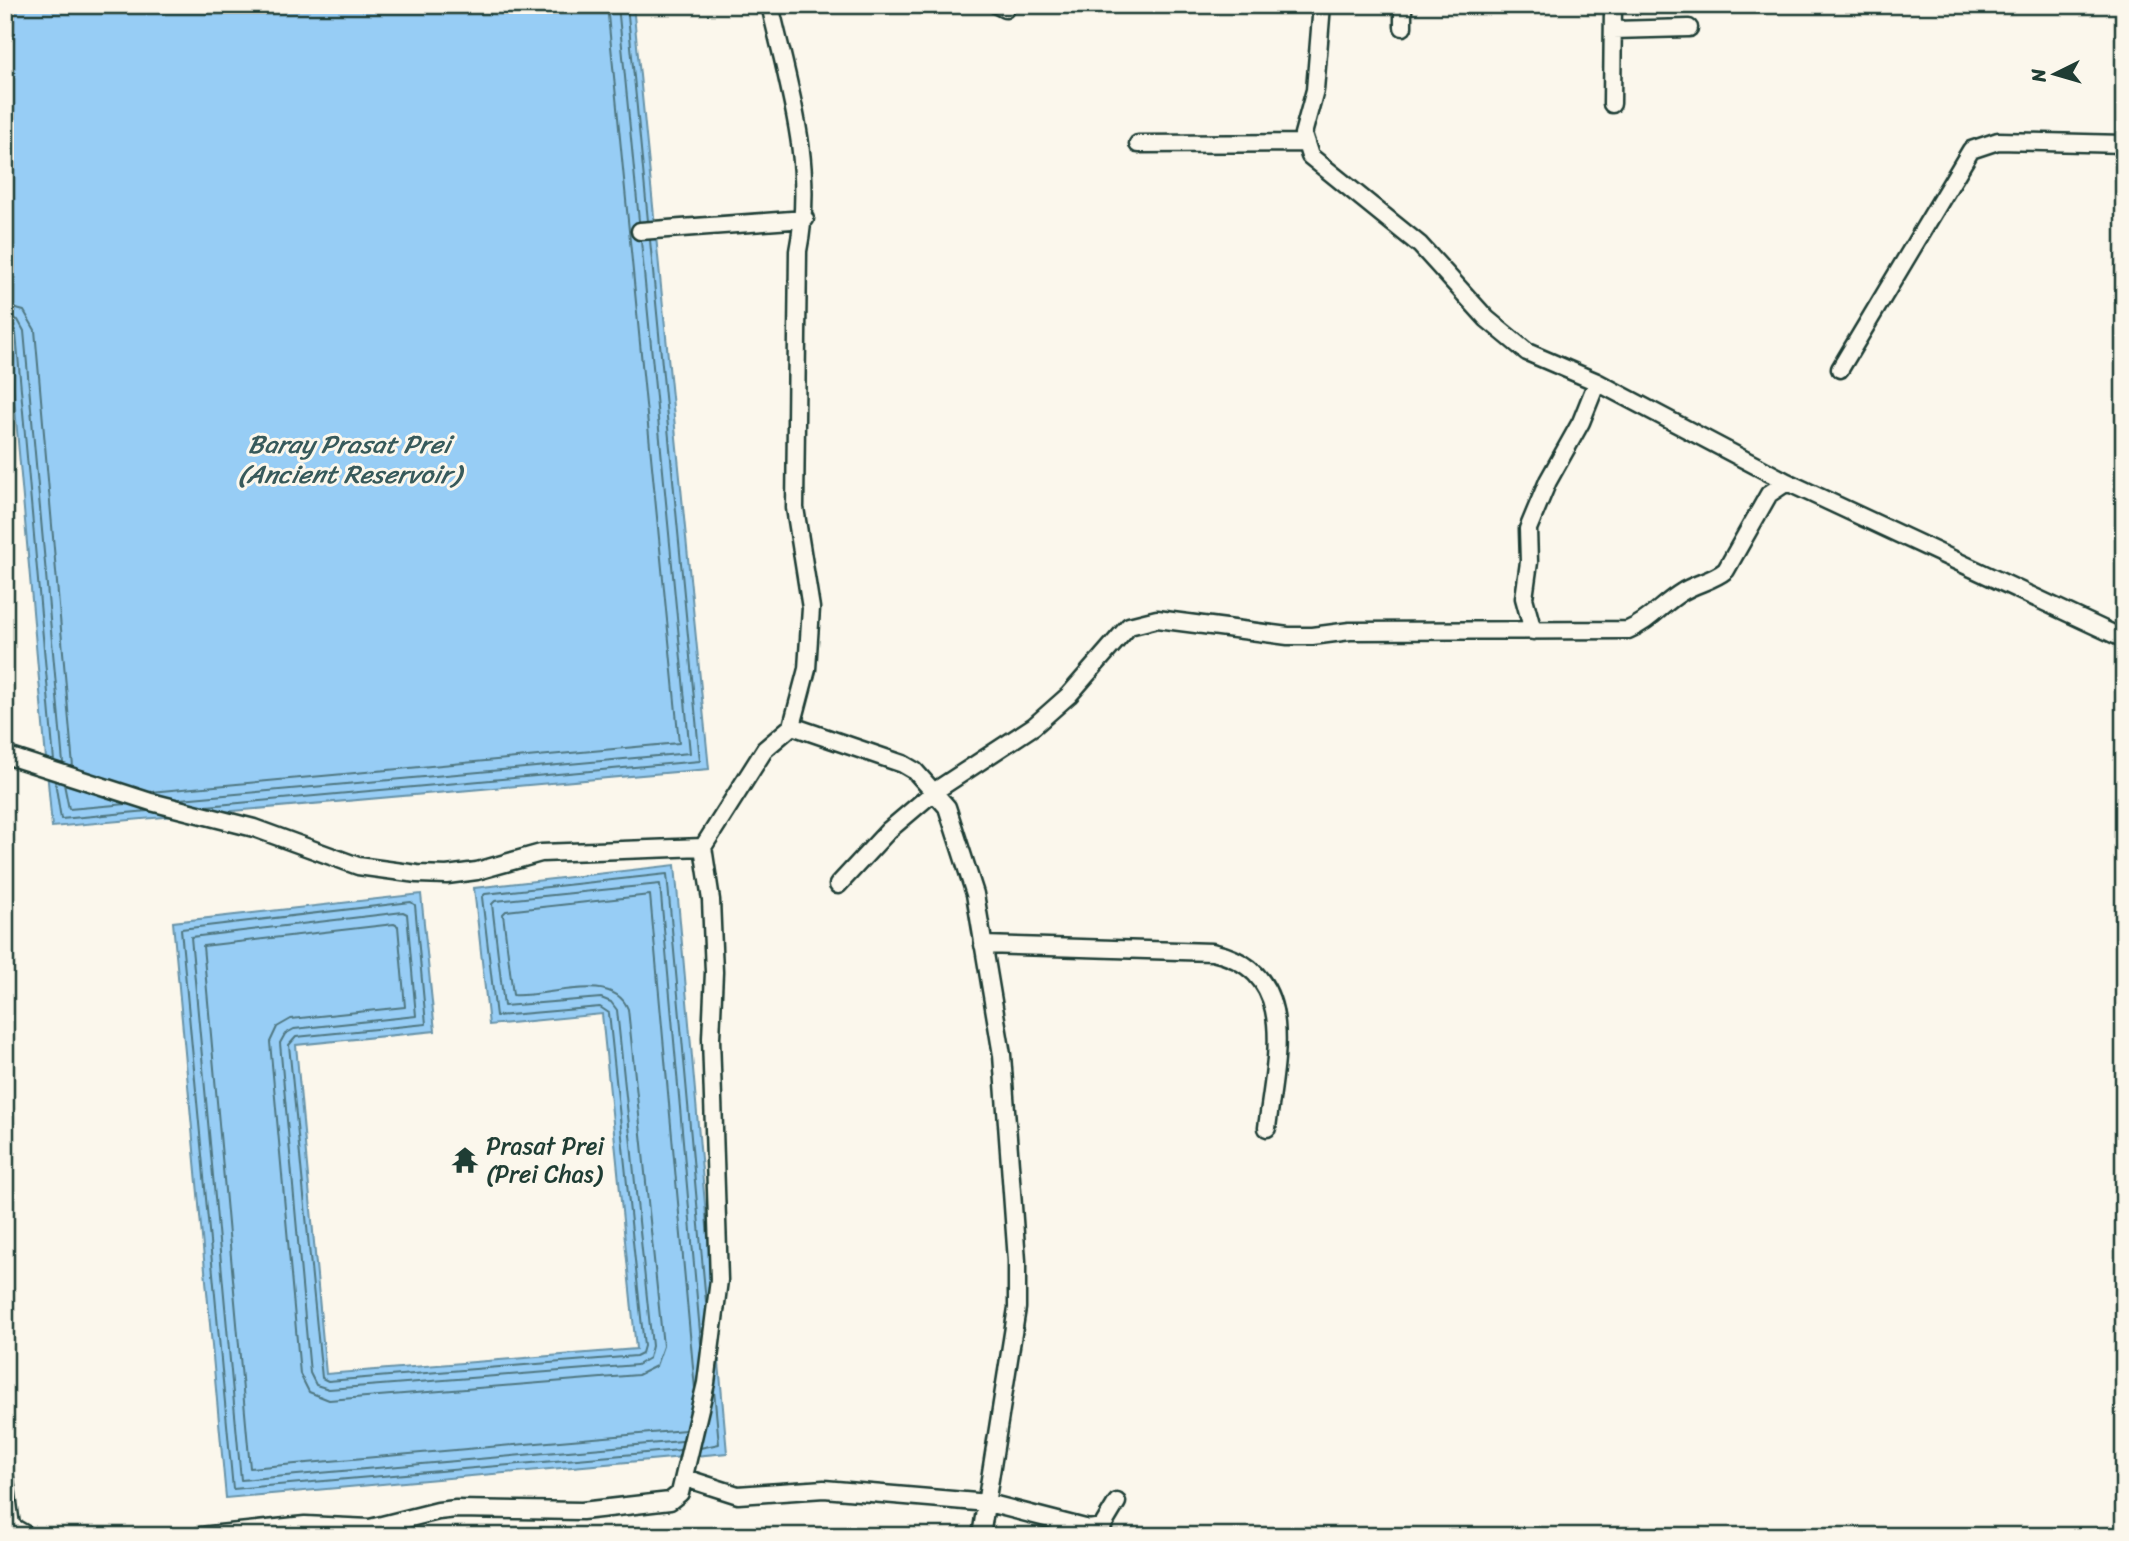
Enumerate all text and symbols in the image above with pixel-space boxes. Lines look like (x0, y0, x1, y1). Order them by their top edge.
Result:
north arrow (2021, 38, 2090, 108)
text: N (2021, 67, 2056, 84)
water label: Baray Prasat Prei (Ancient Reservoir) (238, 421, 465, 497)
place label: Prasat Prei (Prei Chas) (486, 1125, 605, 1195)
temple icon: Prasat Prei (Prei Chas) (450, 1145, 480, 1175)

